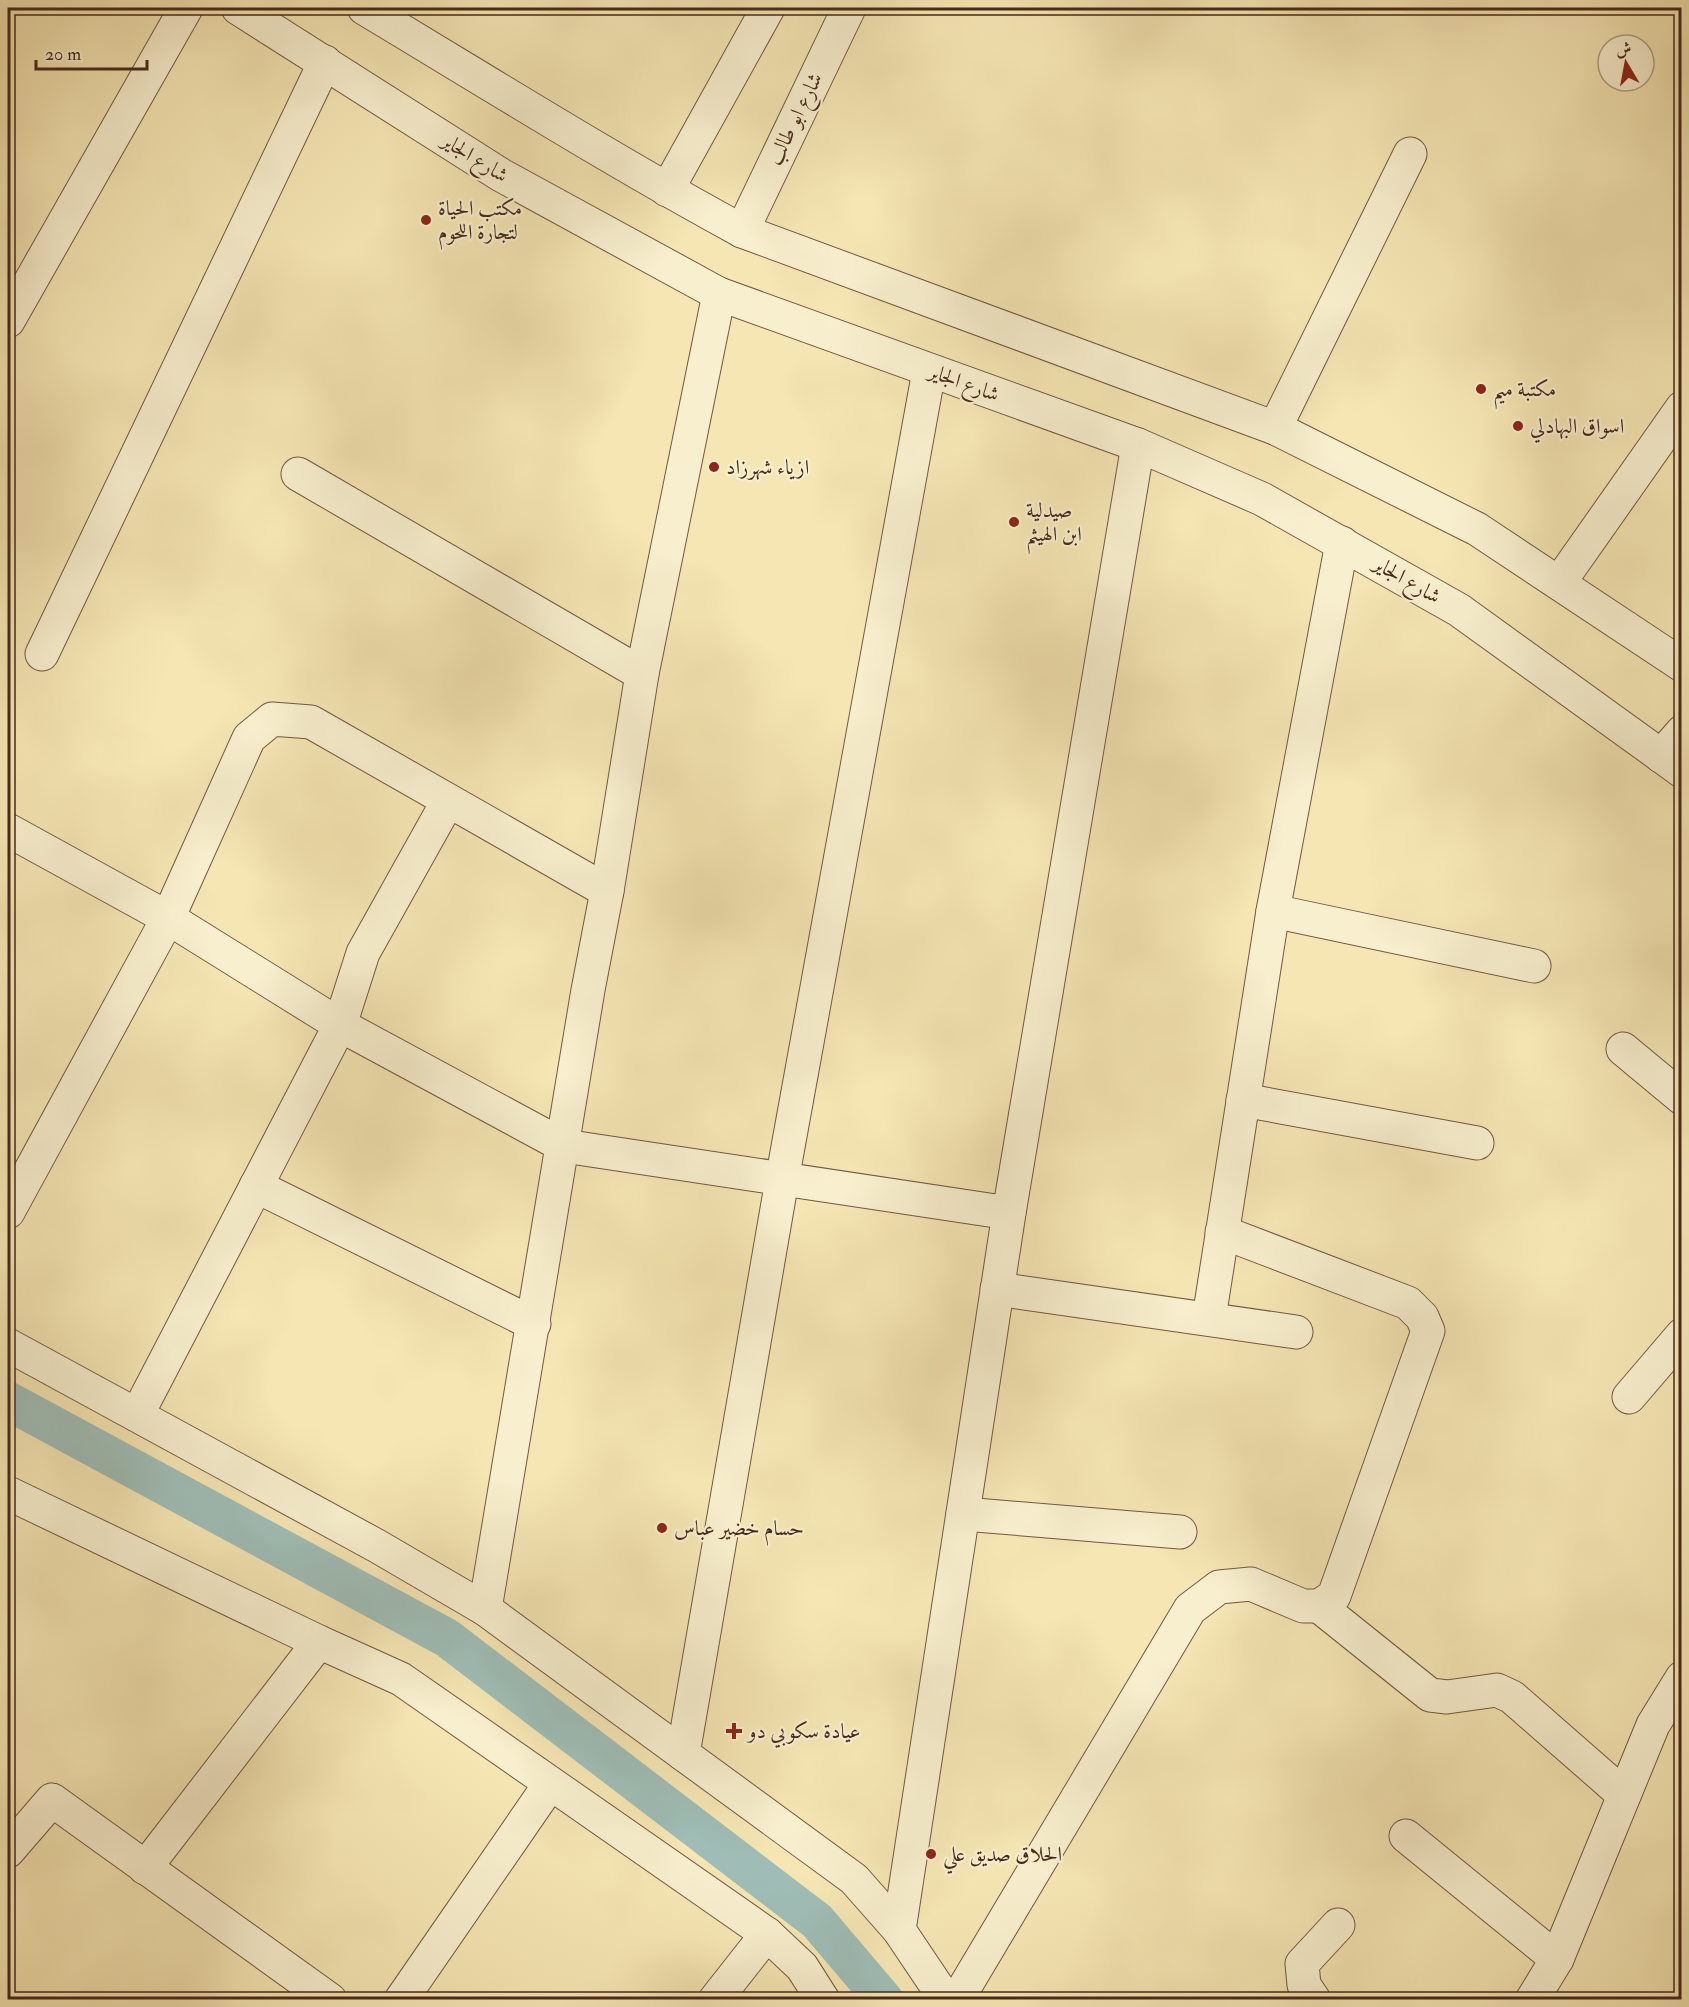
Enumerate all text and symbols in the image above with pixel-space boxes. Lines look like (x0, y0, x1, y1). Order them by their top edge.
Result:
scale bar (36, 33, 147, 71)
north arrow (1596, 33, 1656, 93)
text: ش (1614, 38, 1633, 60)
text: 20 m (45, 43, 81, 66)
street label: شارع ابو طالب (761, 68, 833, 172)
street label: شارع الجاير (433, 126, 513, 192)
place label: مكتب الحياة لتجارة اللحوم (438, 195, 522, 250)
marker: مكتب الحياة لتجارة اللحوم (419, 213, 433, 227)
street label: شارع الجاير (922, 357, 1003, 412)
place label: مكتبة ميم (1493, 376, 1556, 410)
marker: مكتبة ميم (1474, 382, 1488, 396)
place label: اسواق البهادلي (1530, 413, 1624, 443)
marker: اسواق البهادلي (1511, 419, 1525, 433)
place label: ازياء شهرزاد (726, 454, 809, 481)
marker: ازياء شهرزاد (707, 460, 721, 474)
place label: صيدلية ابن الهيثم (1026, 497, 1082, 555)
marker: صيدلية ابن الهيثم (1007, 515, 1021, 529)
street label: شارع الجاير (1365, 549, 1446, 614)
place label: حسام خضير عباس (674, 1515, 804, 1546)
marker: حسام خضير عباس (655, 1521, 669, 1535)
place label: عيادة سكوبي دو (746, 1718, 861, 1748)
marker: عيادة سكوبي دو (725, 1722, 743, 1740)
place label: الحلاق صديق علي (943, 1841, 1062, 1874)
marker: الحلاق صديق علي (924, 1847, 938, 1861)

